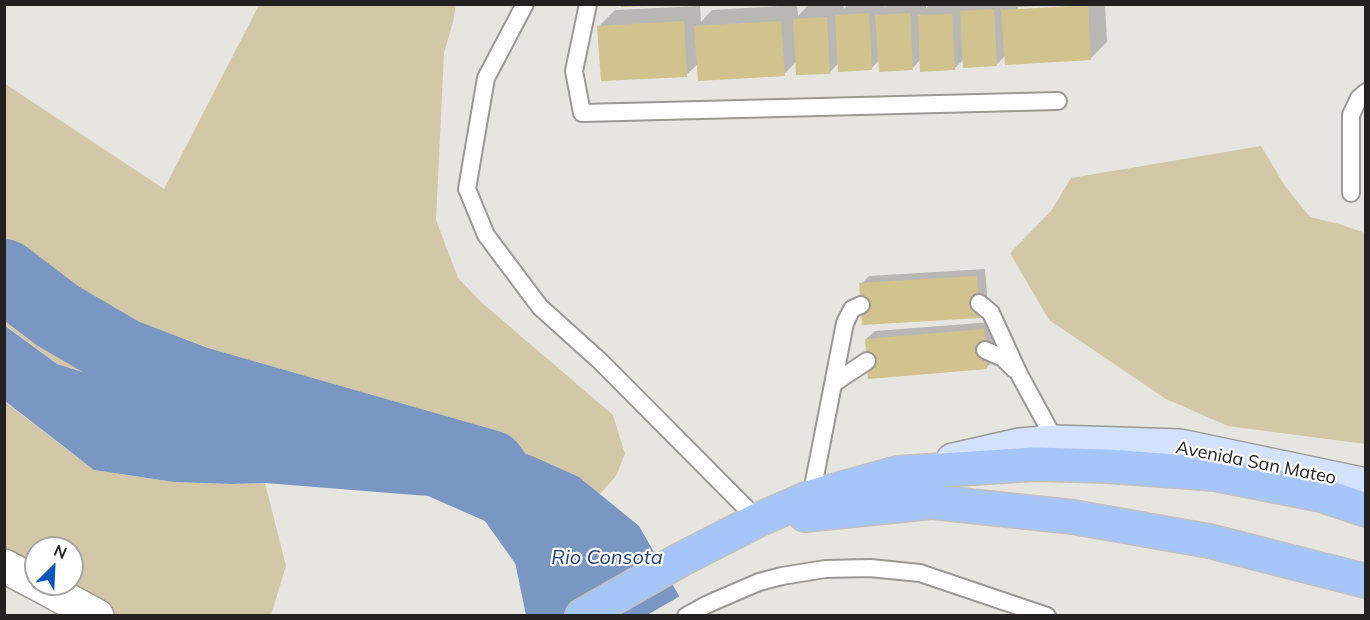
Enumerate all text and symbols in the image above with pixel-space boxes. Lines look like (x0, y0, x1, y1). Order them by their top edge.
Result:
street label: Avenida San Mateo (1174, 437, 1338, 489)
north arrow (24, 536, 84, 596)
text: N (51, 540, 70, 563)
water label: Rio Consota (551, 546, 663, 570)

